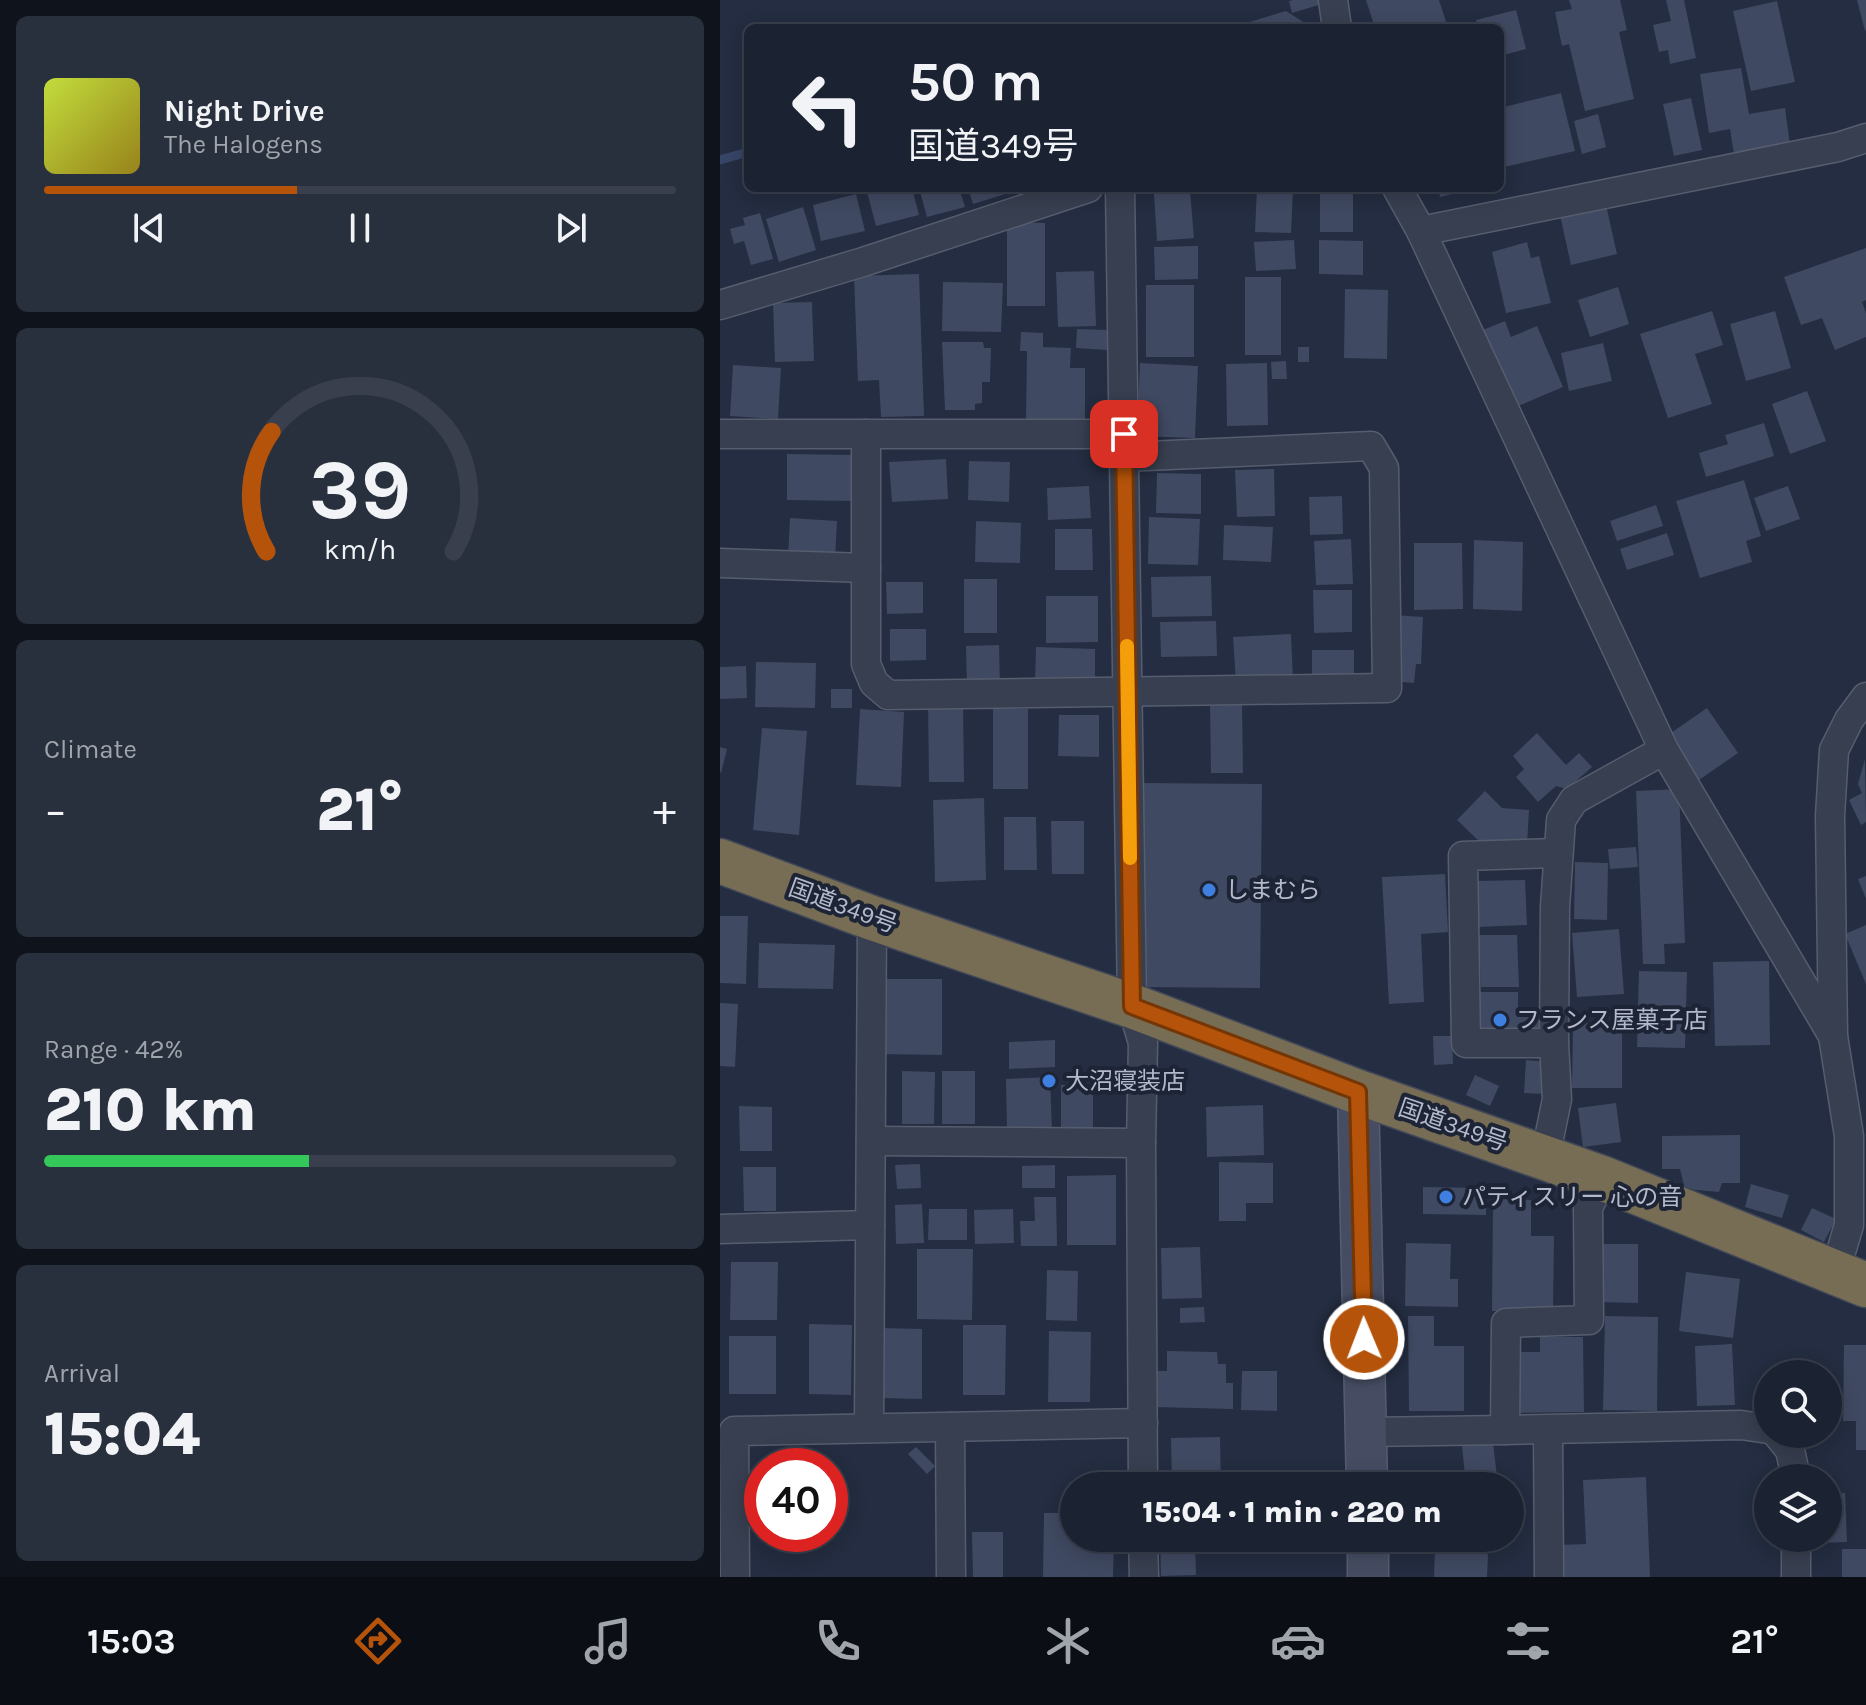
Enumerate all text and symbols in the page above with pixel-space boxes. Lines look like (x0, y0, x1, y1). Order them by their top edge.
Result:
text: 50 m (908, 49, 1043, 114)
icon: left (776, 56, 880, 160)
text: Night Drive (164, 93, 325, 129)
text: 国道349号 (908, 125, 1078, 167)
text: The Halogens (164, 129, 323, 160)
icon: previous (127, 206, 171, 250)
icon: pause (338, 206, 382, 250)
icon: next (549, 206, 593, 250)
pin (1090, 400, 1158, 468)
icon: arrive (1102, 412, 1146, 456)
text: 39 (309, 442, 411, 539)
text: km/h (324, 533, 396, 566)
text: Climate (44, 734, 137, 765)
text: 21° (316, 775, 404, 845)
text: − (44, 785, 67, 836)
text: + (653, 785, 676, 836)
street label: 国道349号 (785, 873, 901, 939)
place label: しまむら (1225, 876, 1321, 904)
marker: しまむら (1200, 881, 1218, 899)
place label: フランス屋菓子店 (1516, 1006, 1708, 1034)
marker: フランス屋菓子店 (1491, 1011, 1509, 1029)
text: Range · 42% (44, 1034, 183, 1065)
place label: 大沼寝装店 (1065, 1067, 1185, 1095)
marker: 大沼寝装店 (1040, 1072, 1058, 1090)
text: 210 km (44, 1075, 257, 1145)
street label: 国道349号 (1395, 1093, 1511, 1157)
place label: パティスリー 心の音 (1462, 1183, 1682, 1211)
marker: パティスリー 心の音 (1437, 1188, 1455, 1206)
position arrow (1322, 1297, 1406, 1381)
text: Arrival (44, 1358, 120, 1389)
map controls (1754, 1360, 1842, 1552)
button: search (1754, 1360, 1842, 1448)
text: 15:04 (44, 1399, 200, 1469)
speed limit sign: 40 (744, 1448, 848, 1552)
button: layers (1754, 1464, 1842, 1552)
text: 15:04 · 1 min · 220 m (1142, 1494, 1442, 1530)
icon: directions (350, 1613, 406, 1669)
icon: music (580, 1613, 636, 1669)
icon: phone (810, 1613, 866, 1669)
icon: climate (1040, 1613, 1096, 1669)
icon: car (1270, 1613, 1326, 1669)
icon: filters (1500, 1613, 1556, 1669)
text: 15:03 (87, 1620, 176, 1662)
text: 21° (1730, 1620, 1779, 1662)

